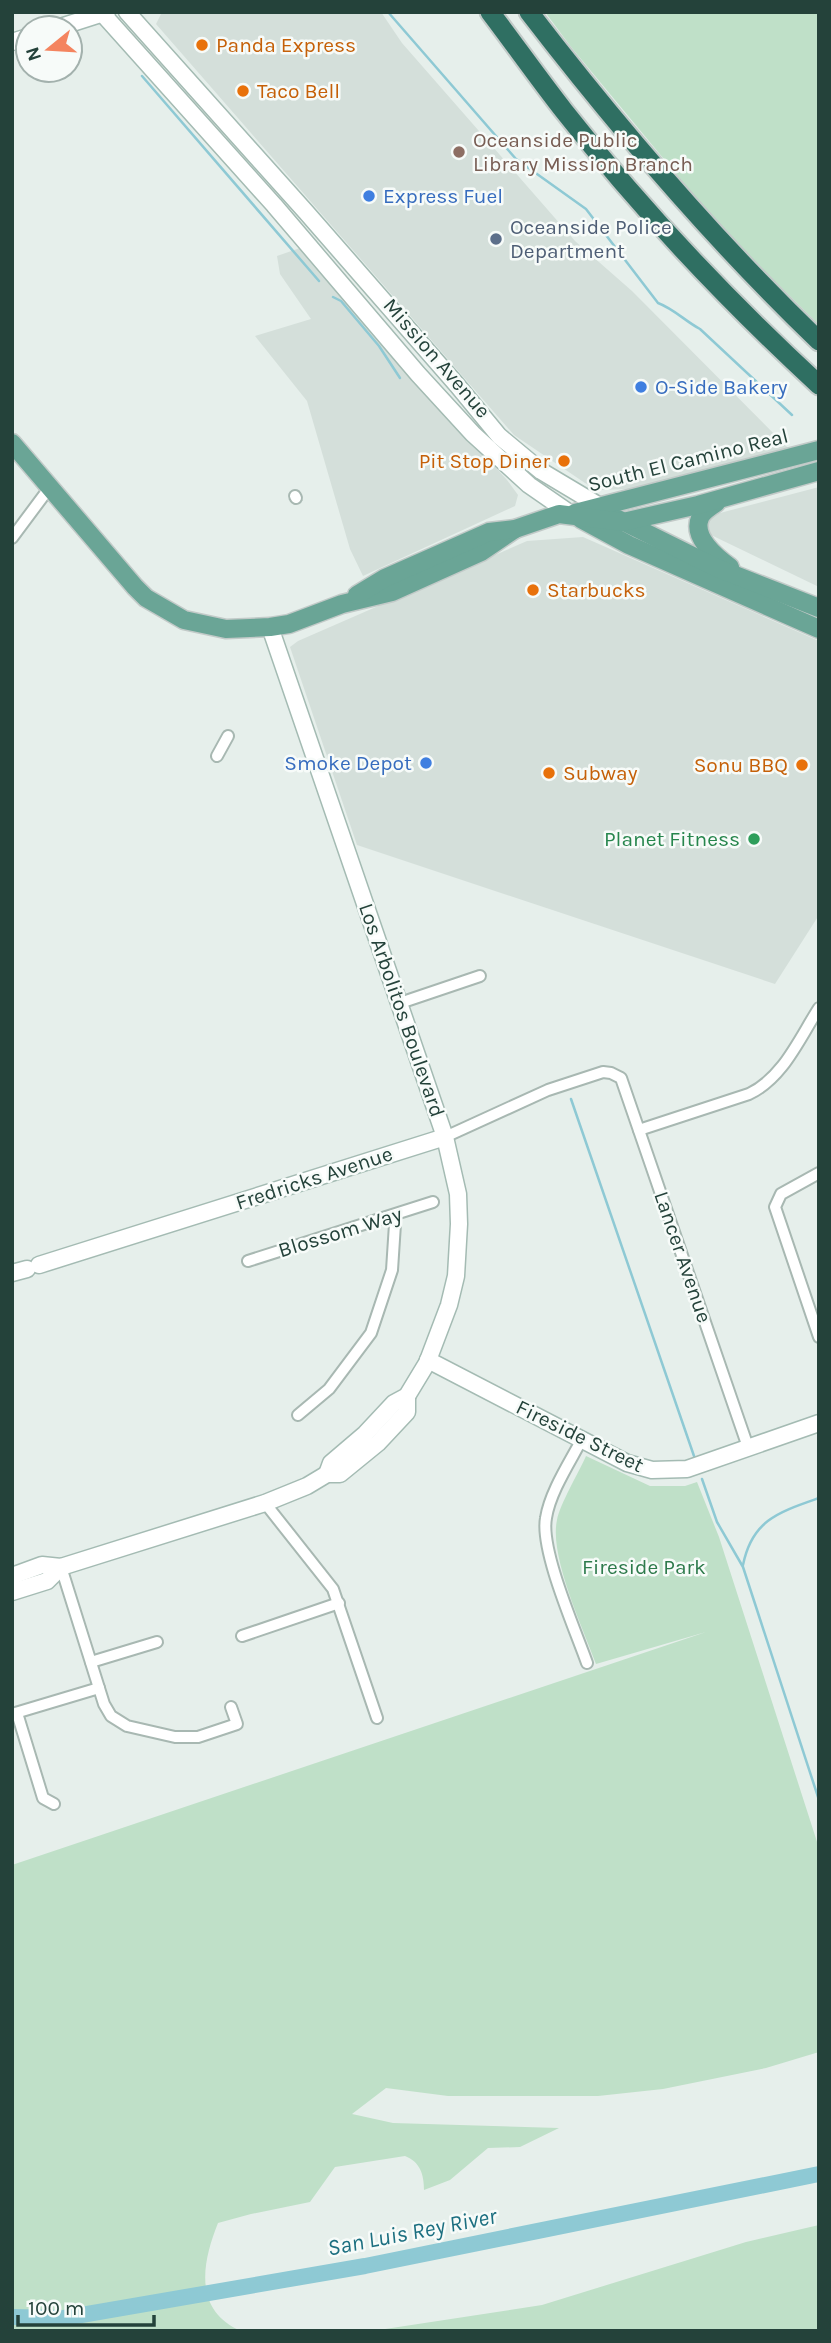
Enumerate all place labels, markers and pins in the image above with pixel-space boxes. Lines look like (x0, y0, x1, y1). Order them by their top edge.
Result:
place label: Panda Express (216, 33, 356, 57)
marker: Panda Express (194, 37, 210, 53)
place label: Taco Bell (257, 79, 340, 103)
marker: Taco Bell (235, 83, 251, 99)
place label: Oceanside Public Library Mission Branch (473, 128, 693, 176)
marker: Oceanside Public Library Mission Branch (451, 144, 467, 160)
place label: Express Fuel (383, 184, 503, 208)
marker: Express Fuel (361, 188, 377, 204)
place label: Oceanside Police Department (510, 215, 672, 263)
marker: Oceanside Police Department (488, 231, 504, 247)
place label: O-Side Bakery (655, 375, 788, 399)
marker: O-Side Bakery (633, 379, 649, 395)
place label: Pit Stop Diner (419, 449, 550, 473)
marker: Pit Stop Diner (556, 453, 572, 469)
place label: Starbucks (547, 578, 646, 602)
marker: Starbucks (525, 582, 541, 598)
place label: Smoke Depot (284, 751, 412, 775)
place label: Sonu BBQ (694, 753, 788, 777)
marker: Smoke Depot (418, 755, 434, 771)
marker: Sonu BBQ (794, 757, 810, 773)
place label: Subway (563, 761, 638, 785)
marker: Subway (541, 765, 557, 781)
place label: Planet Fitness (604, 827, 740, 851)
marker: Planet Fitness (746, 831, 762, 847)

